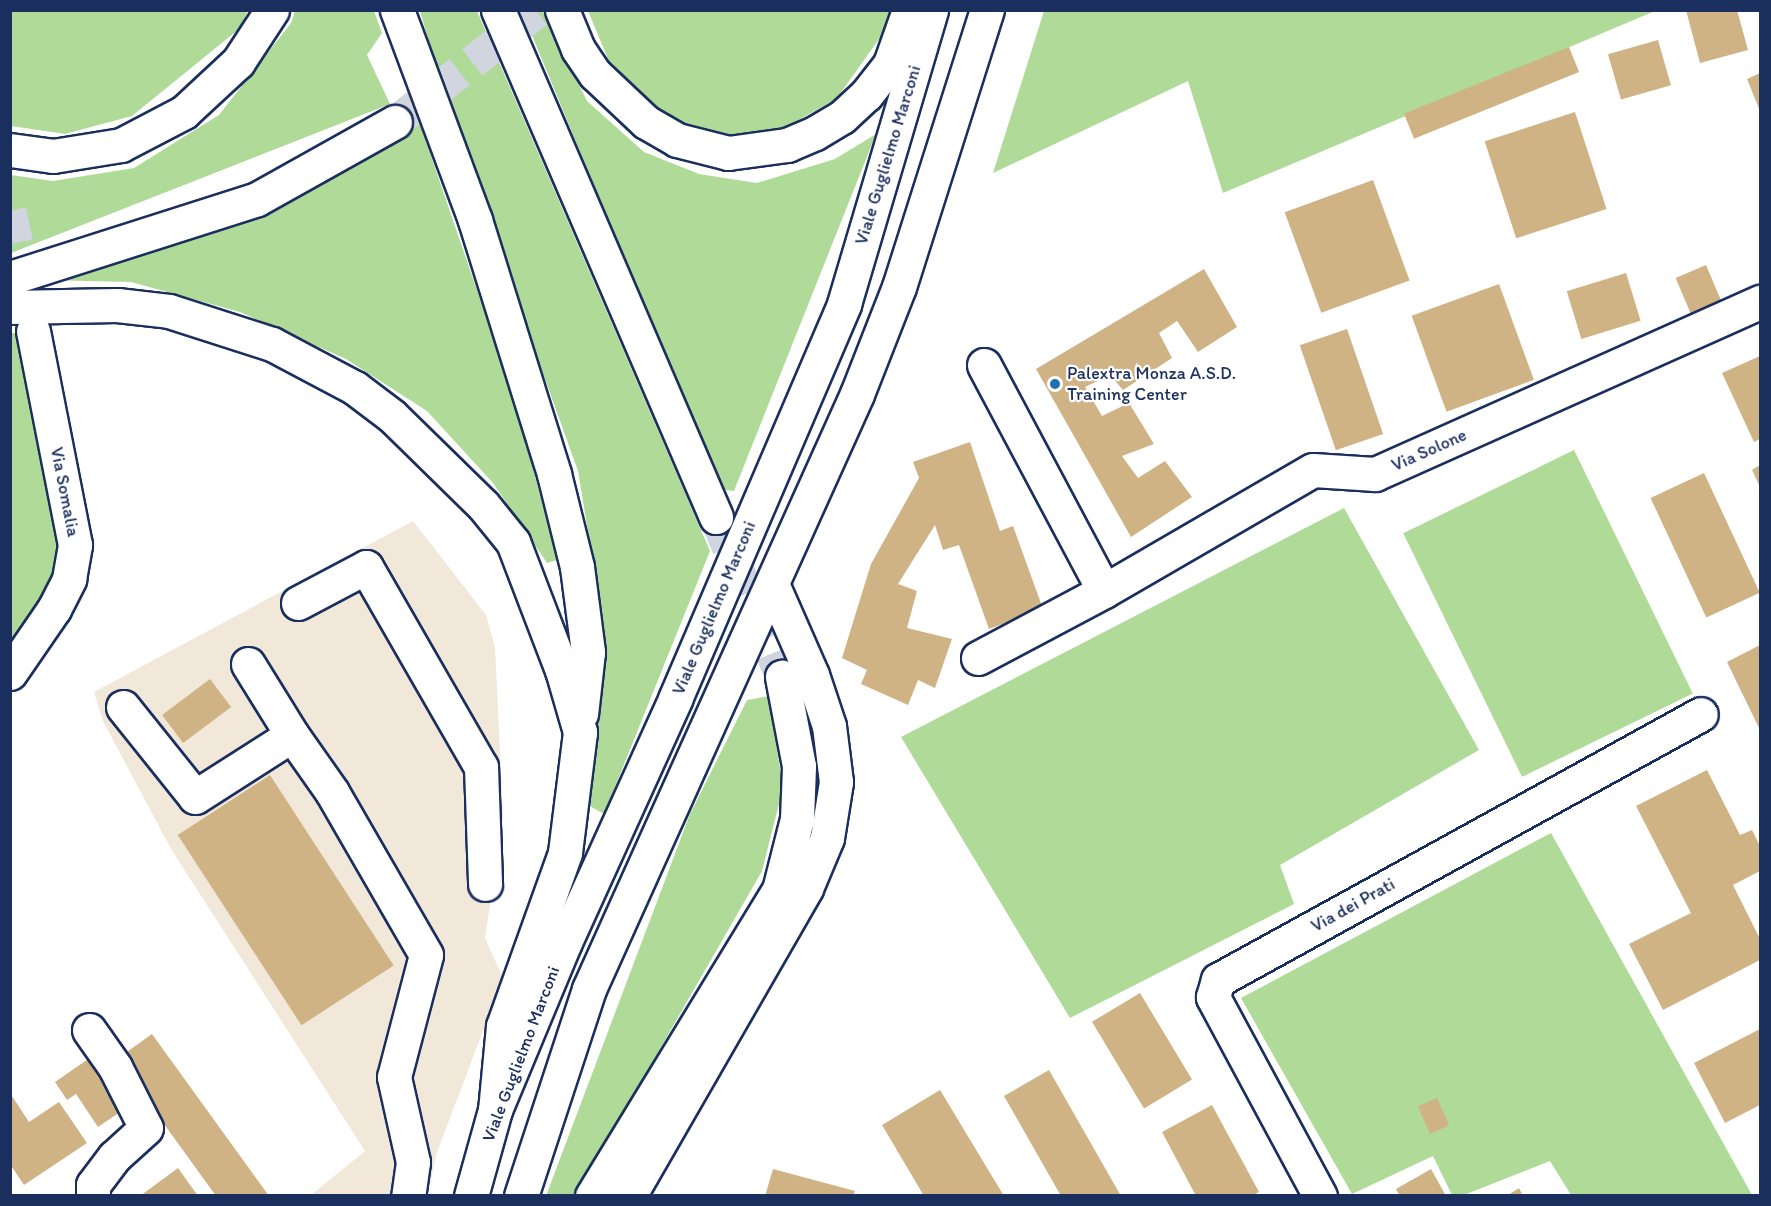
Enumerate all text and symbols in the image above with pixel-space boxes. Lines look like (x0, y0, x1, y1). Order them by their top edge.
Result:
street label: Viale Guglielmo Marconi (850, 62, 926, 248)
place label: Palextra Monza A.S.D. Training Center (1067, 363, 1236, 406)
marker: Palextra Monza A.S.D. Training Center (1048, 377, 1062, 391)
street label: Via Solone (1388, 424, 1470, 476)
street label: Via Somalia (46, 446, 84, 538)
street label: Viale Guglielmo Marconi (667, 517, 761, 699)
street label: Via dei Prati (1307, 873, 1399, 937)
street label: Viale Guglielmo Marconi (477, 962, 565, 1146)

